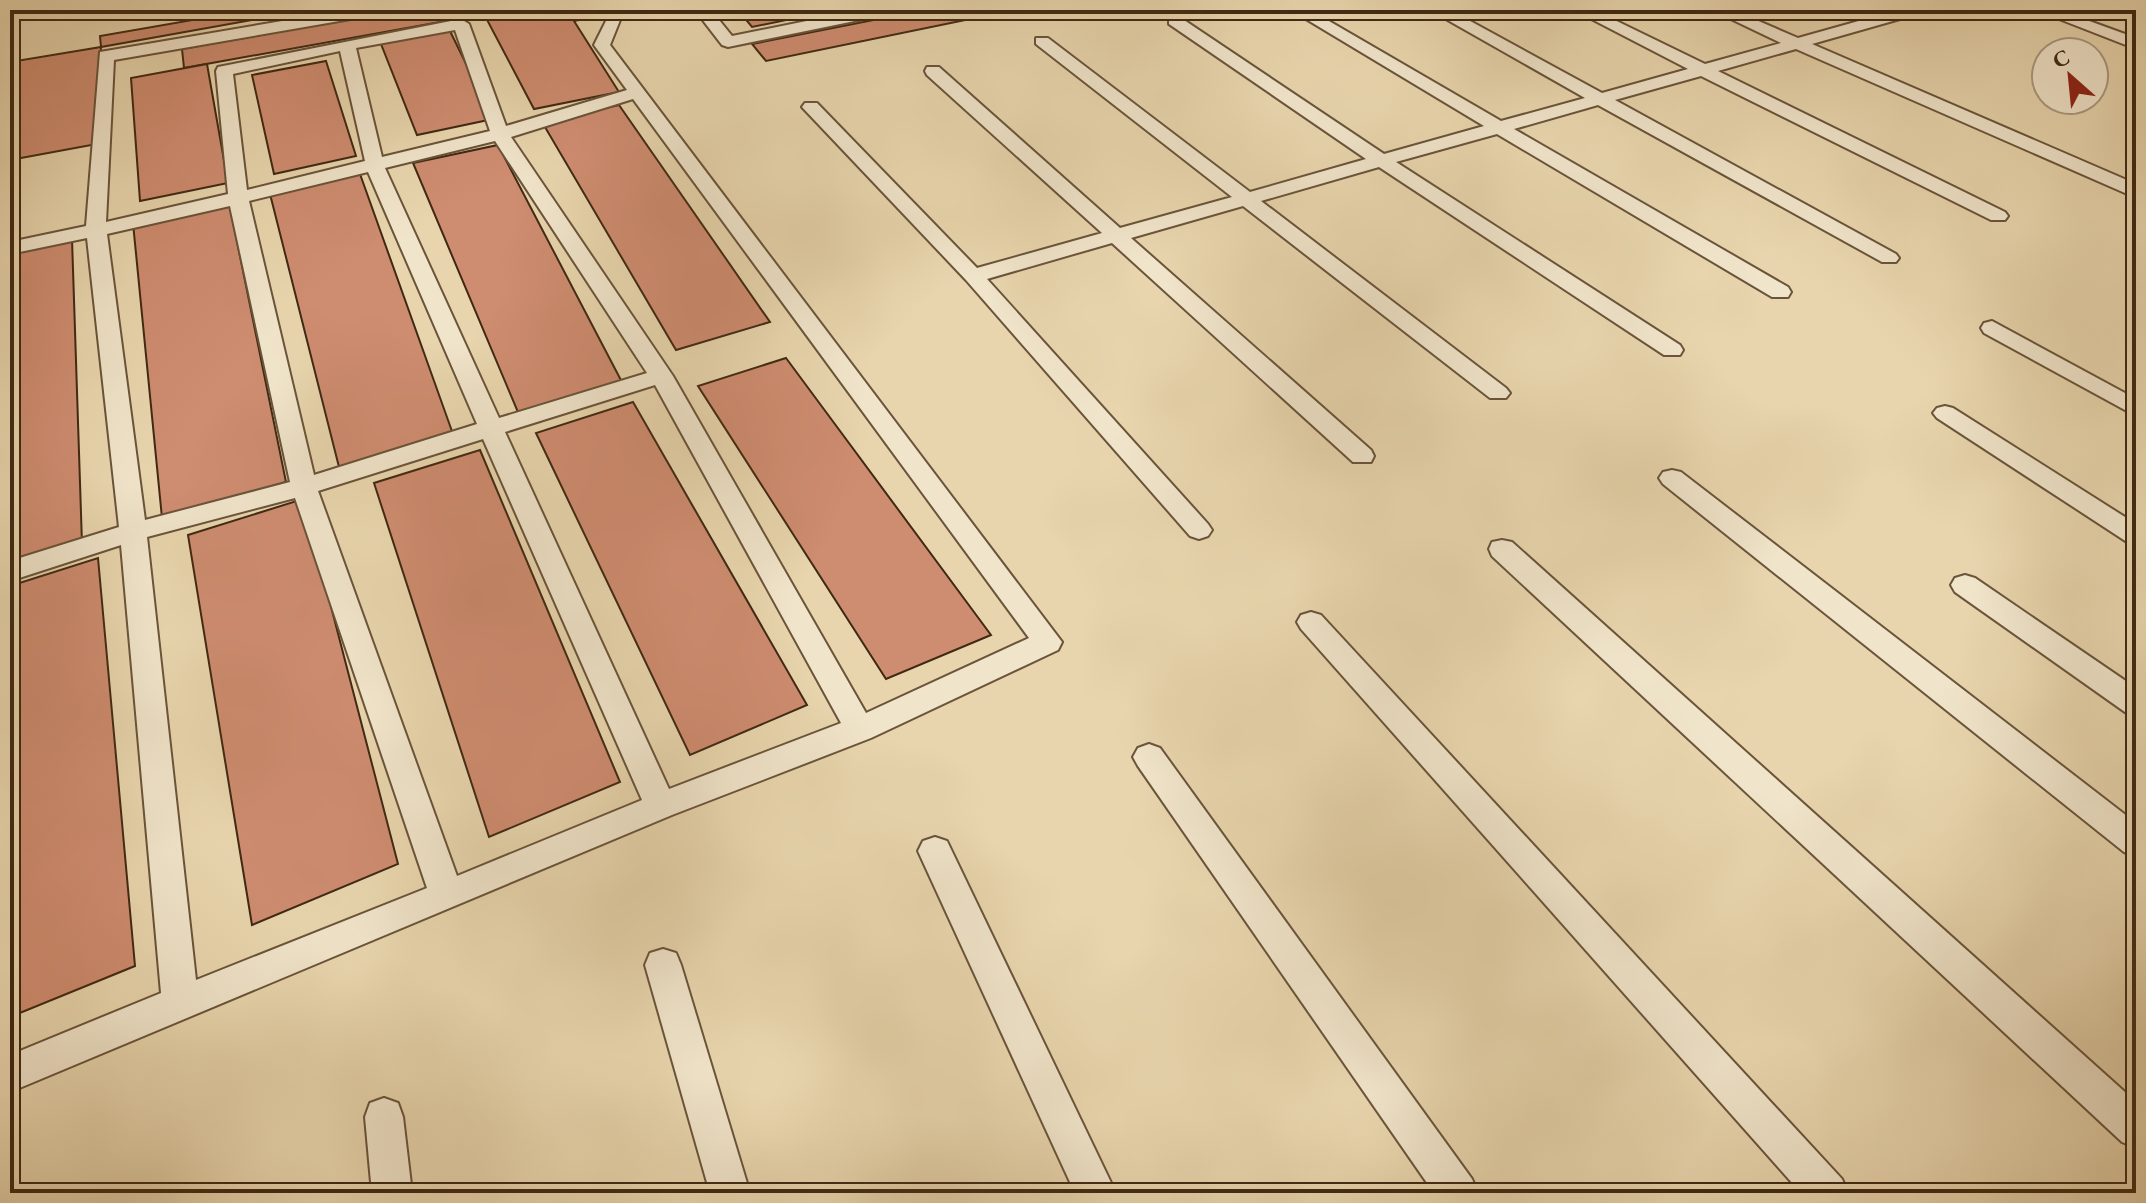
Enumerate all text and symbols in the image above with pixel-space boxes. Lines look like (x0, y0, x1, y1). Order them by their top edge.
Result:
north arrow (2030, 36, 2110, 116)
text: С (2048, 42, 2075, 75)

